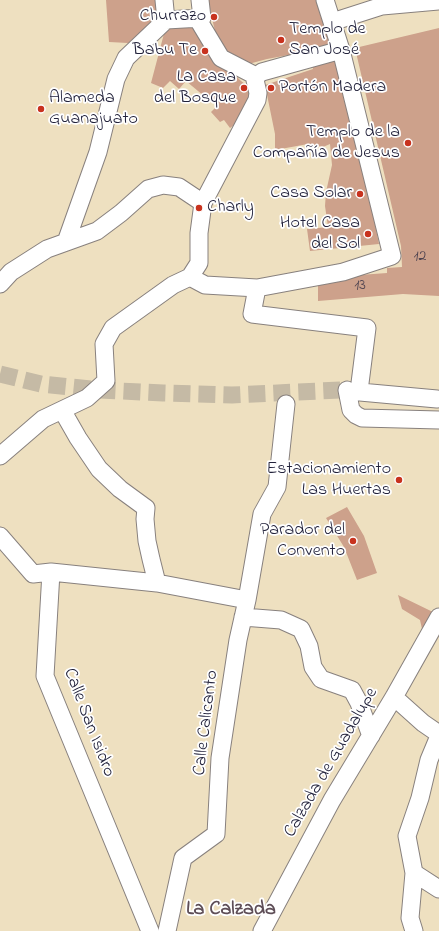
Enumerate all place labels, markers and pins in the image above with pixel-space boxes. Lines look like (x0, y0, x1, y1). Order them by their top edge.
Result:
place label: Churrazo (140, 6, 206, 28)
marker: Churrazo (209, 12, 219, 22)
place label: Templo de San José (289, 19, 366, 62)
marker: Templo de San José (276, 35, 286, 45)
place label: Babu Te (133, 40, 197, 62)
marker: Babu Te (200, 46, 210, 56)
place label: La Casa del Bosque (154, 67, 236, 110)
place label: Portón Madera (279, 77, 386, 99)
marker: La Casa del Bosque (239, 83, 249, 93)
marker: Portón Madera (266, 83, 276, 93)
place label: Alameda Guanajuato (49, 88, 138, 130)
marker: Alameda Guanajuato (36, 104, 46, 114)
place label: Templo de la Compañía de Jesus (253, 122, 400, 164)
marker: Templo de la Compañía de Jesus (403, 138, 413, 148)
place label: Casa Solar (270, 183, 352, 205)
marker: Casa Solar (355, 189, 365, 199)
place label: Charly (207, 197, 254, 219)
marker: Charly (194, 203, 204, 213)
place label: Hotel Casa del Sol (280, 213, 360, 256)
marker: Hotel Casa del Sol (363, 229, 373, 239)
place label: Estacionamiento Las Huertas (266, 459, 391, 502)
marker: Estacionamiento Las Huertas (394, 475, 404, 485)
place label: Parador del Convento (260, 520, 345, 562)
marker: Parador del Convento (348, 536, 358, 546)

